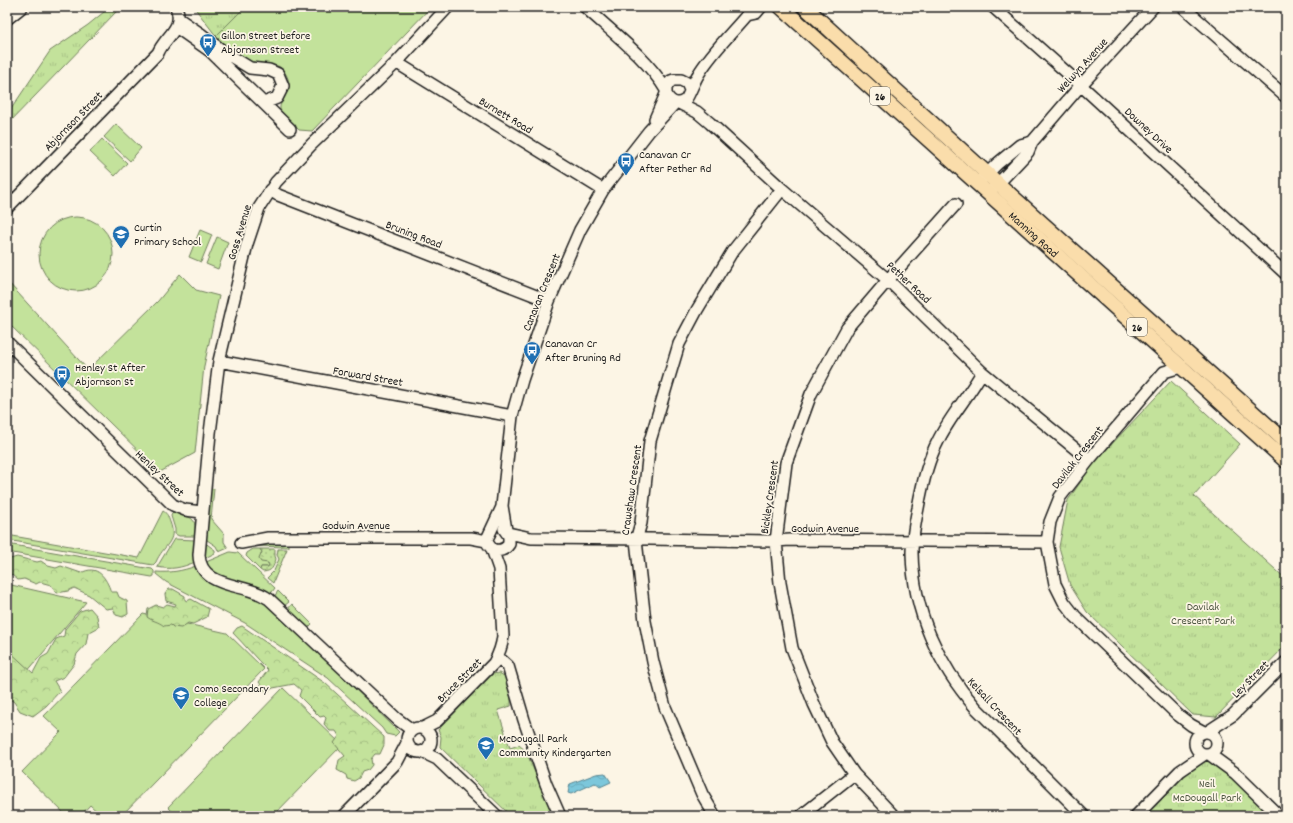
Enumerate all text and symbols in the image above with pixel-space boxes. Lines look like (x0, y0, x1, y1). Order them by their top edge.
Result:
place label: Gillon Street before Abjornson Street (221, 28, 310, 59)
bus stop icon: Gillon Street before Abjornson Street (198, 32, 218, 57)
street label: Welwyn Avenue (1054, 35, 1112, 97)
road number: 26 (870, 87, 890, 105)
street label: Abjornson Street (41, 88, 108, 156)
street label: Burnett Road (475, 94, 535, 139)
street label: Downey Drive (1120, 104, 1176, 158)
place label: Canavan Cr After Pether Rd (639, 147, 711, 178)
bus stop icon: Canavan Cr After Pether Rd (616, 151, 636, 176)
street label: Goss Avenue (224, 203, 257, 262)
street label: Manning Road (1004, 208, 1062, 262)
street label: Bruning Road (383, 217, 444, 254)
place label: Curtin Primary School (134, 220, 201, 251)
school or university icon: Curtin Primary School (111, 224, 131, 249)
street label: Canavan Crescent (519, 251, 566, 334)
street label: Pether Road (882, 258, 934, 308)
road number: 26 (1127, 318, 1147, 336)
place label: Canavan Cr After Bruning Rd (545, 336, 621, 367)
bus stop icon: Canavan Cr After Bruning Rd (522, 340, 542, 365)
place label: Henley St After Abjornson St (75, 360, 146, 391)
street label: Forward Street (332, 363, 404, 392)
bus stop icon: Henley St After Abjornson St (52, 364, 72, 389)
street label: Davilak Crescent (1048, 422, 1109, 493)
street label: Crawshaw Crescent (618, 443, 647, 537)
street label: Henley Street (131, 447, 188, 502)
street label: Bickley Crescent (757, 459, 784, 535)
street label: Godwin Avenue (322, 518, 390, 535)
street label: Godwin Avenue (791, 521, 859, 538)
park label: Davilak Crescent Park (1171, 599, 1235, 630)
street label: Bruce Street (434, 654, 487, 707)
street label: Ley Street (1228, 657, 1274, 703)
street label: Kelsall Crescent (963, 674, 1026, 740)
place label: Como Secondary College (194, 681, 270, 712)
school or university icon: Como Secondary College (171, 685, 191, 710)
place label: McDougall Park Community Kindergarten (499, 731, 611, 762)
school or university icon: McDougall Park Community Kindergarten (476, 735, 496, 760)
park label: Neil McDougall Park (1173, 776, 1241, 807)

